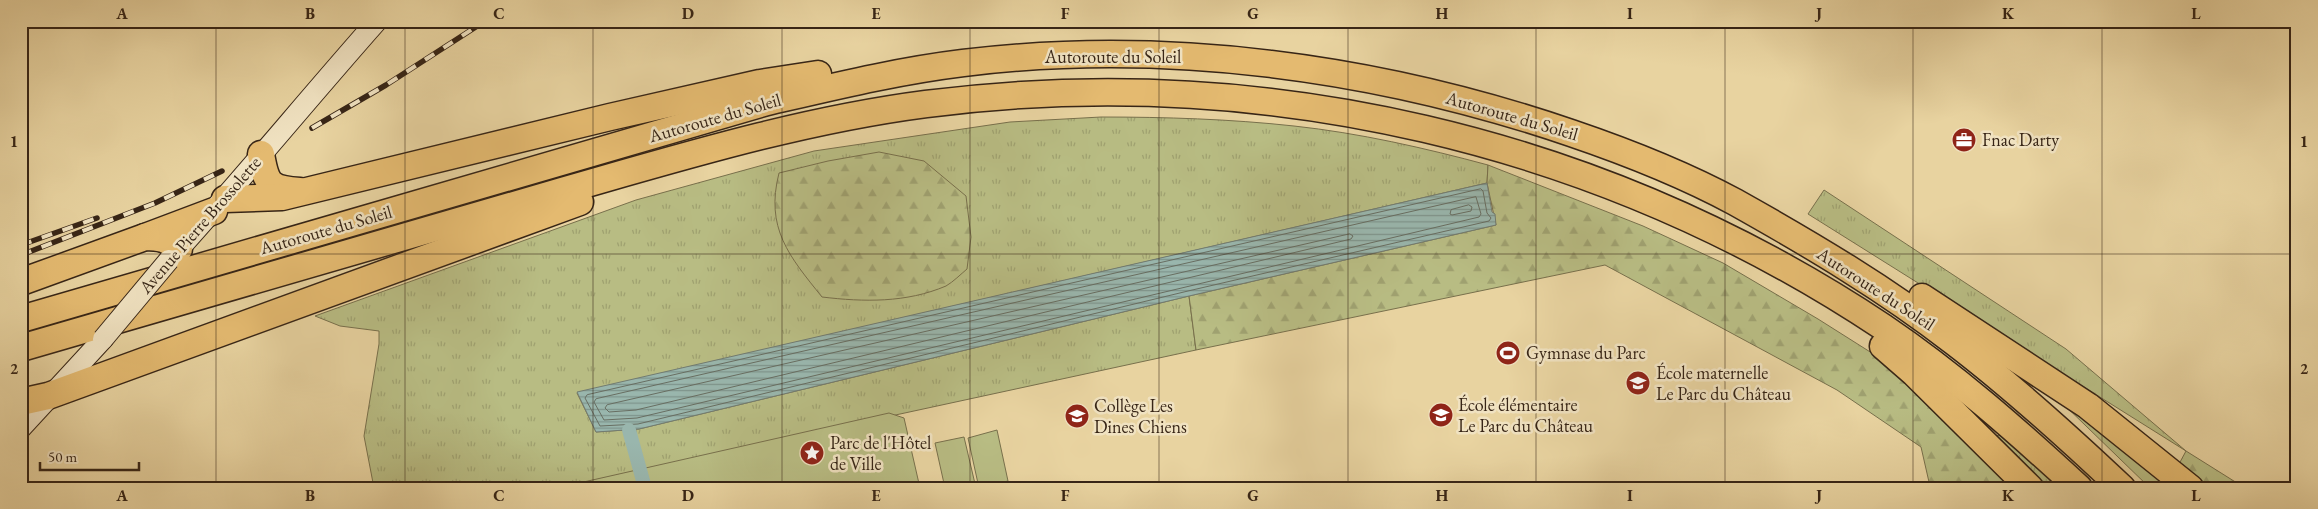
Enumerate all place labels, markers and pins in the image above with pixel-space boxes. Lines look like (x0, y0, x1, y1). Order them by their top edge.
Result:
office icon: Fnac Darty (1951, 127, 1977, 153)
place label: Fnac Darty (1982, 128, 2059, 151)
sports icon: Gymnase du Parc (1495, 340, 1521, 366)
place label: Gymnase du Parc (1526, 341, 1646, 364)
place label: École maternelle Le Parc du Château (1656, 361, 1792, 405)
school or university icon: École maternelle Le Parc du Château (1625, 370, 1651, 396)
place label: École élémentaire Le Parc du Château (1458, 393, 1594, 437)
place label: Collège Les Dines Chiens (1094, 394, 1187, 438)
school or university icon: École élémentaire Le Parc du Château (1428, 402, 1454, 428)
school or university icon: Collège Les Dines Chiens (1064, 403, 1090, 429)
place label: Parc de l'Hôtel de Ville (830, 431, 931, 475)
place icon: Parc de l'Hôtel de Ville (799, 440, 825, 466)

